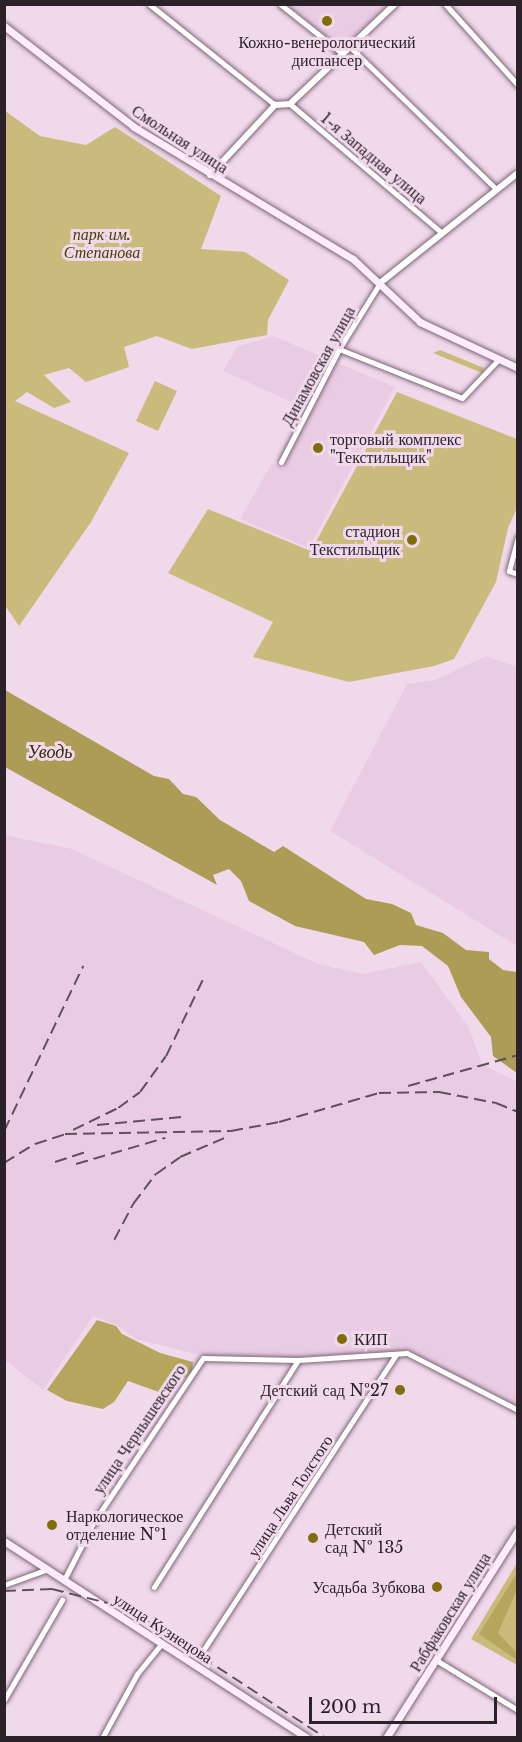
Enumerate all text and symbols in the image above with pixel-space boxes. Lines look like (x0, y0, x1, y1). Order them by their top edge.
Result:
marker: Кожно-венерологический диспансер (318, 12, 336, 30)
place label: Кожно-венерологический диспансер (238, 32, 416, 70)
street label: Смольная улица (128, 101, 232, 177)
street label: 1-я Западная улица (317, 108, 431, 208)
park label: парк им. Степанова (64, 224, 140, 262)
street label: Динамовская улица (277, 303, 359, 429)
place label: торговый комплекс "Текстильщик" (330, 429, 461, 467)
marker: торговый комплекс "Текстильщик" (311, 441, 325, 455)
place label: стадион Текстильщик (310, 521, 400, 559)
marker: стадион Текстильщик (405, 533, 419, 547)
water label: Уводь (28, 741, 72, 763)
place label: КИП (354, 1329, 388, 1349)
marker: КИП (335, 1332, 349, 1346)
street label: улица Чернышевского (89, 1361, 189, 1497)
place label: Детский сад №27 (260, 1380, 388, 1400)
marker: Детский сад №27 (393, 1383, 407, 1397)
street label: улица Льва Толстого (243, 1431, 337, 1561)
place label: Наркологическое отделение №1 (66, 1506, 183, 1544)
marker: Наркологическое отделение №1 (43, 1516, 61, 1534)
place label: Детский сад № 135 (325, 1519, 403, 1557)
marker: Детский сад № 135 (306, 1531, 320, 1545)
street label: Рабфаковская улица (405, 1549, 495, 1675)
place label: Усадьба Зубкова (313, 1577, 425, 1597)
marker: Усадьба Зубкова (430, 1580, 444, 1594)
street label: улица Кузнецова (110, 1589, 216, 1667)
scale bar (312, 1685, 500, 1723)
text: 200 m (320, 1696, 381, 1718)

